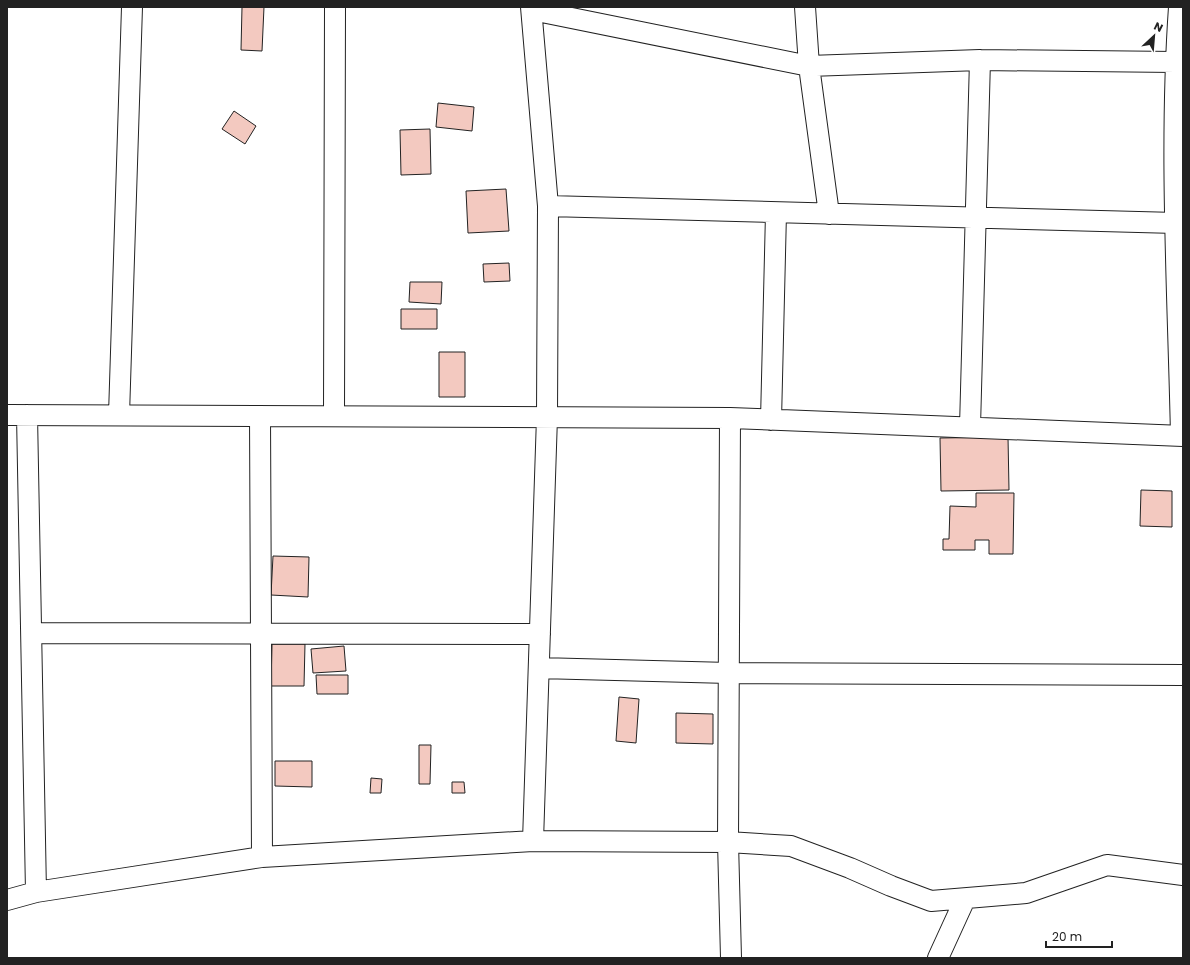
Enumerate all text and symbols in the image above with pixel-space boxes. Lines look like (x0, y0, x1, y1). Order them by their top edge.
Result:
north arrow (1134, 16, 1174, 56)
text: N (1151, 18, 1166, 36)
scale bar (1046, 923, 1112, 949)
text: 20 m (1052, 928, 1082, 945)

